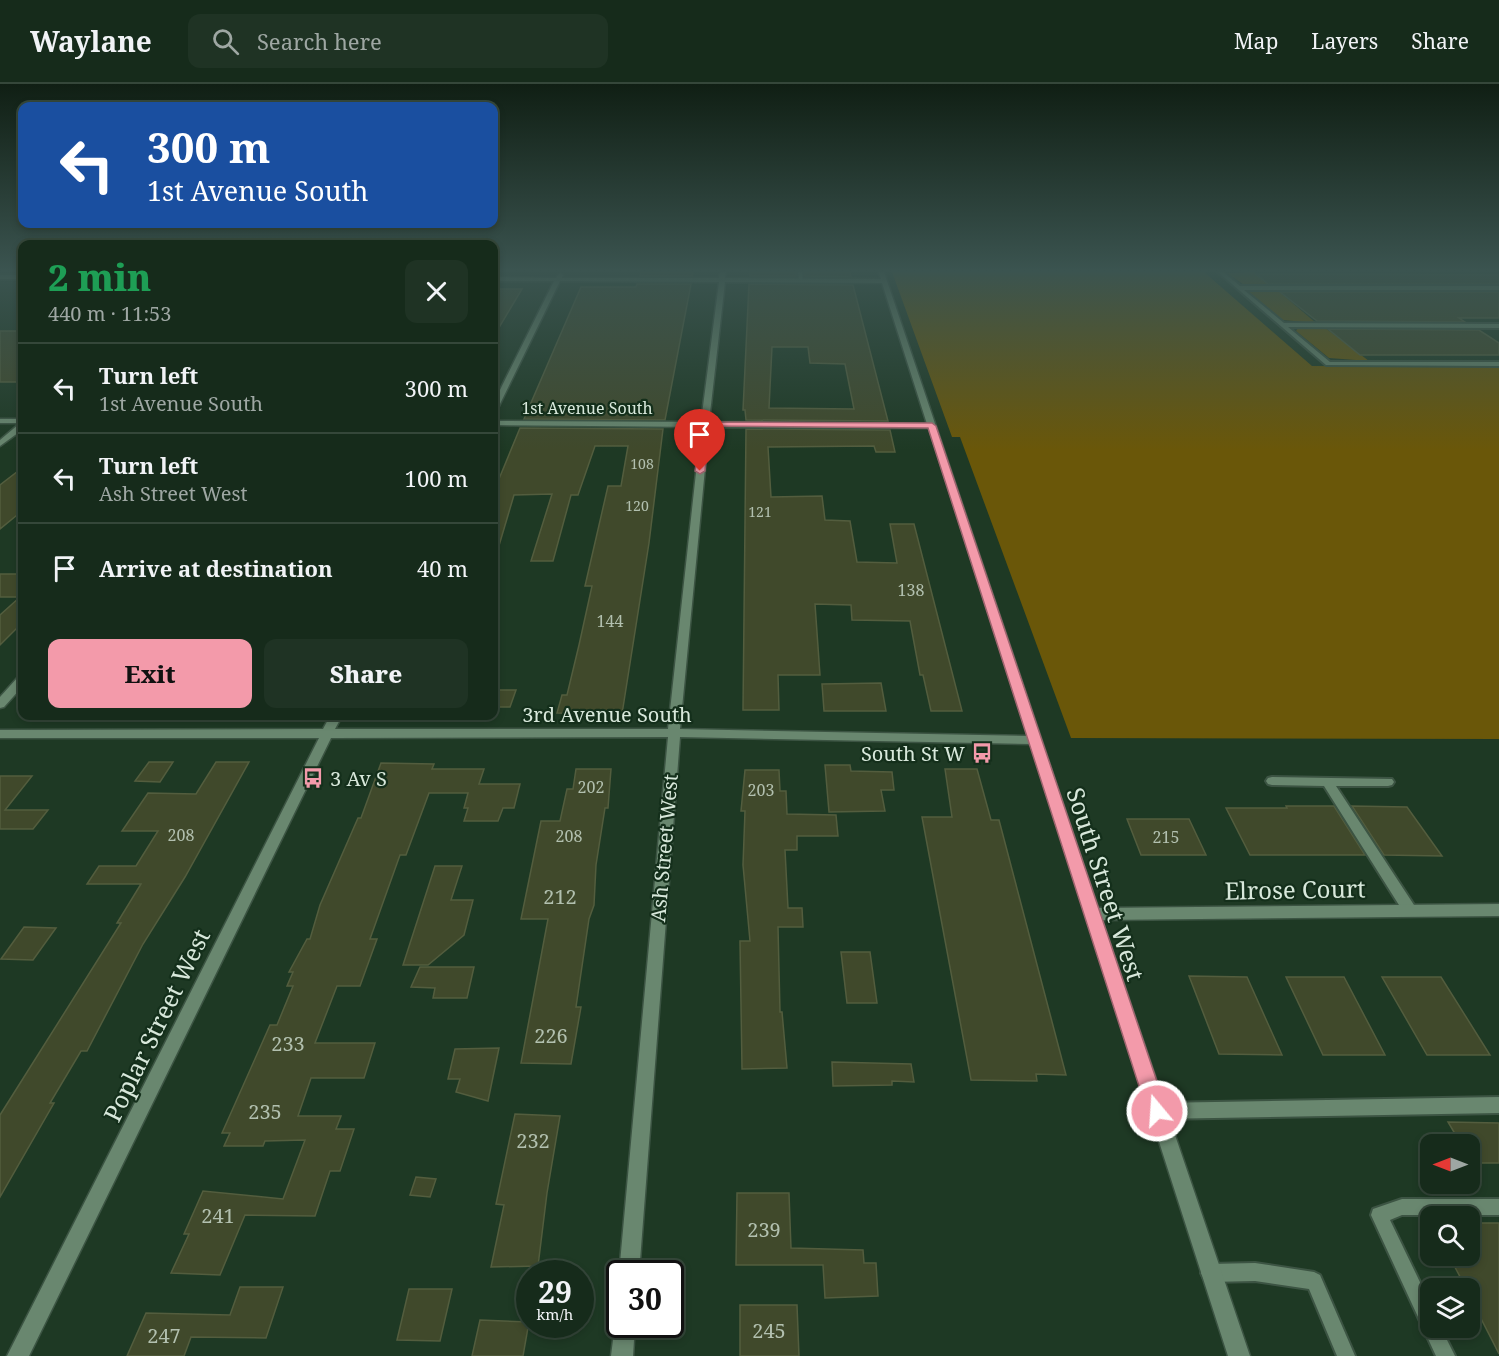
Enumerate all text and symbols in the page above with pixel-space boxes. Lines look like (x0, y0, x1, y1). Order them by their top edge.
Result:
search box (188, 14, 608, 68)
text: Waylane (30, 22, 152, 60)
icon: search (209, 25, 242, 58)
text: Search here (257, 26, 382, 56)
text: Map (1234, 27, 1278, 55)
text: Layers (1311, 27, 1378, 55)
text: Share (1411, 27, 1469, 55)
text: 300 m (147, 118, 271, 175)
icon: left (48, 126, 126, 204)
text: 1st Avenue South (147, 172, 368, 209)
text: 2 min (48, 253, 151, 302)
button: close (405, 260, 468, 323)
text: 440 m · 11:53 (48, 300, 171, 327)
text: Turn left (99, 360, 198, 390)
icon: left (48, 372, 81, 405)
text: 300 m (405, 373, 468, 403)
text: 1st Avenue South (99, 390, 263, 417)
street label: 1st Avenue South (521, 397, 653, 419)
pin (674, 409, 725, 471)
icon: arrive (683, 418, 716, 451)
text: Turn left (99, 450, 198, 480)
house number: 108 (630, 454, 654, 473)
icon: left (48, 462, 81, 495)
text: 100 m (405, 463, 468, 493)
text: Ash Street West (99, 480, 248, 507)
house number: 120 (625, 496, 649, 515)
house number: 121 (748, 502, 772, 521)
icon: arrive (48, 552, 81, 585)
text: Arrive at destination (99, 553, 333, 583)
text: 40 m (417, 553, 468, 583)
house number: 138 (898, 579, 924, 601)
house number: 144 (597, 610, 623, 632)
button: Exit (48, 639, 252, 708)
button: Share (264, 639, 468, 708)
street label: 3rd Avenue South (522, 701, 692, 728)
place label: South St W (861, 740, 965, 767)
bus stop icon: South St W (970, 741, 994, 765)
place label: 3 Av S (330, 765, 387, 792)
bus stop icon: 3 Av S (301, 766, 325, 790)
street label: Ash Street West (644, 773, 684, 923)
house number: 202 (578, 776, 604, 798)
house number: 203 (748, 779, 774, 801)
street label: South Street West (1059, 783, 1153, 985)
house number: 208 (168, 824, 194, 846)
house number: 208 (556, 825, 582, 847)
house number: 215 (1153, 826, 1179, 848)
street label: Elrose Court (1224, 871, 1366, 907)
house number: 212 (543, 883, 577, 910)
street label: Poplar Street West (95, 923, 217, 1127)
house number: 226 (534, 1022, 568, 1049)
house number: 233 (271, 1030, 305, 1057)
position arrow (1125, 1079, 1189, 1143)
house number: 235 (248, 1098, 282, 1125)
house number: 232 (516, 1127, 550, 1154)
north arrow (1420, 1134, 1480, 1194)
map controls (1420, 1134, 1480, 1338)
house number: 241 (201, 1202, 235, 1229)
button: search (1420, 1206, 1480, 1266)
house number: 239 (747, 1216, 781, 1243)
speed limit sign: 30 (606, 1260, 684, 1338)
text: 29 (538, 1271, 572, 1312)
button: layers (1420, 1278, 1480, 1338)
text: km/h (537, 1304, 573, 1324)
house number: 245 (752, 1317, 786, 1344)
house number: 247 (147, 1322, 181, 1349)

